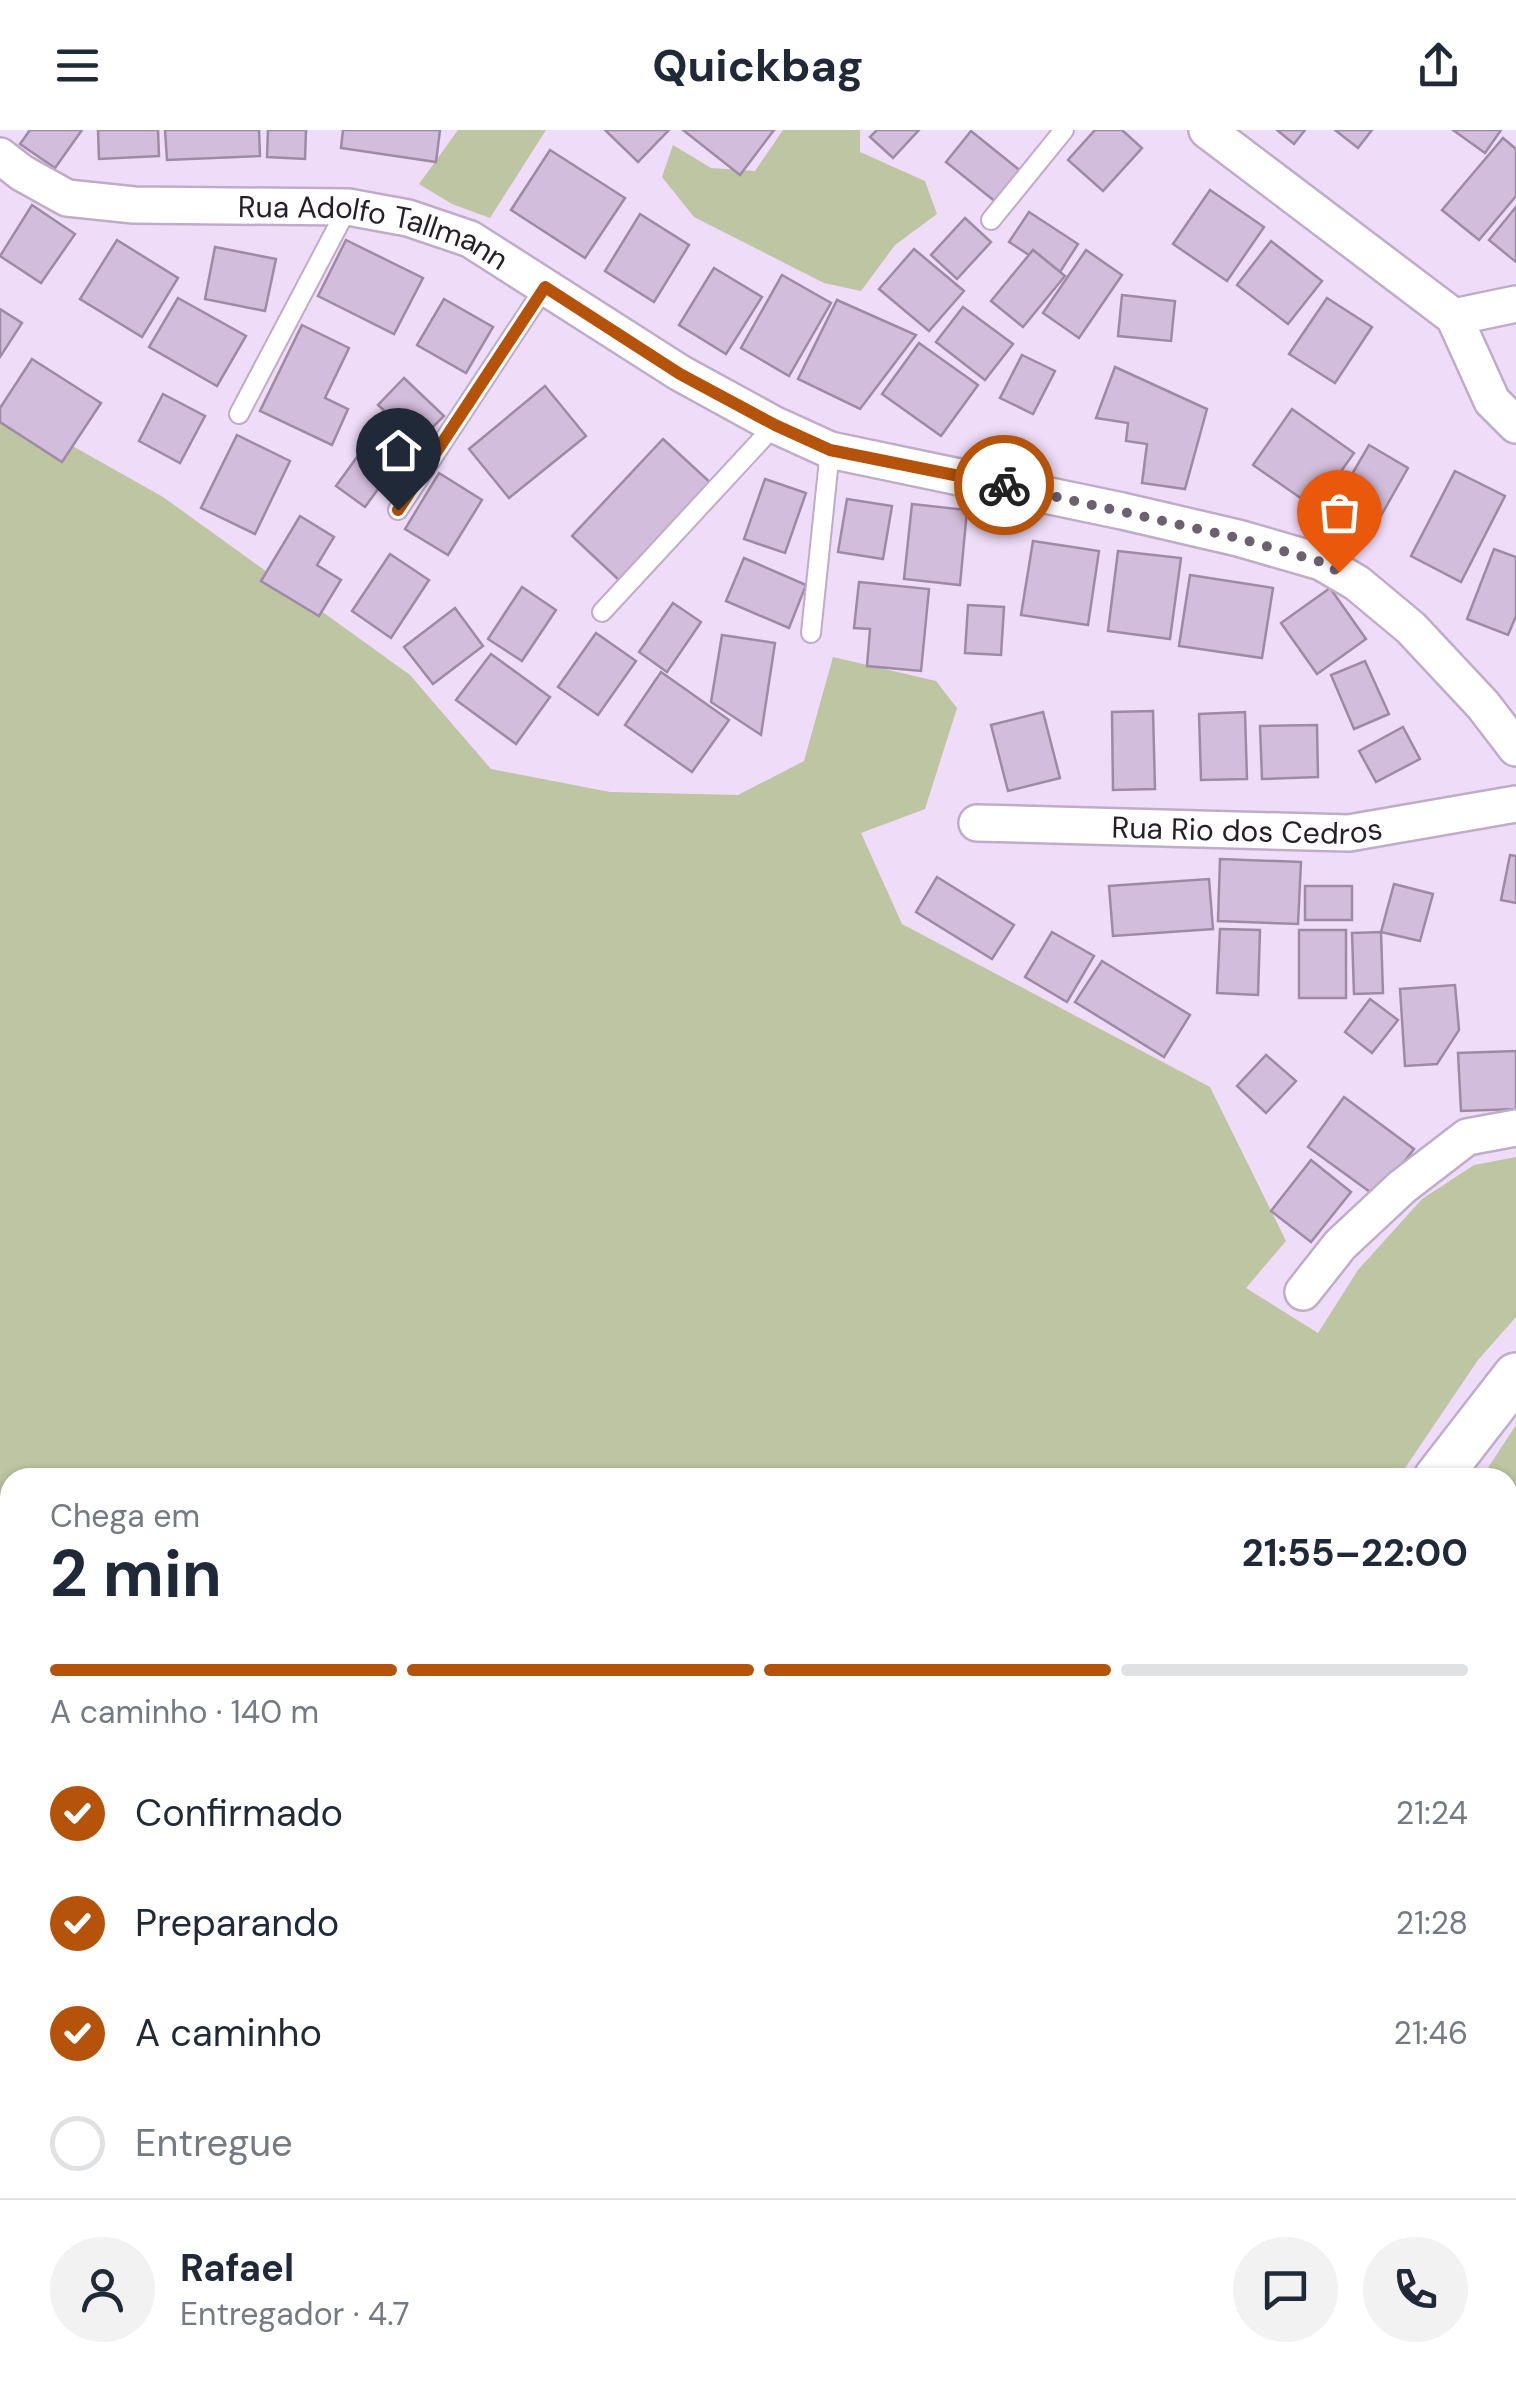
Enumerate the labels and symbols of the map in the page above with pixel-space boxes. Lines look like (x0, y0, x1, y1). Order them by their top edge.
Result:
street label: Rua Adolfo Tallmann (238, 186, 516, 278)
pin (356, 408, 441, 511)
courier (954, 435, 1054, 535)
pin (1297, 470, 1382, 573)
street label: Rua Rio dos Cedros (1111, 807, 1385, 853)

